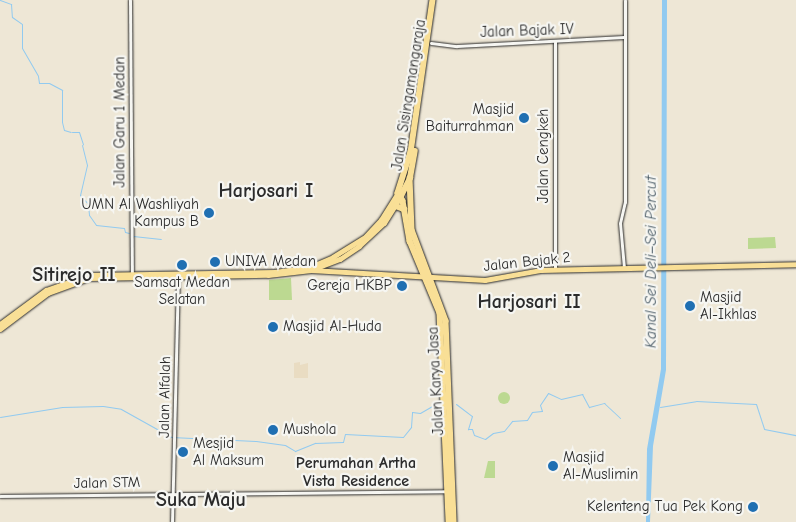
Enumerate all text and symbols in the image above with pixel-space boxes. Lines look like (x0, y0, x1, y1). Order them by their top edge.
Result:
street label: Jalan Sisingamangaraja (388, 18, 430, 172)
street label: Jalan Bajak IV (480, 20, 574, 42)
street label: Jalan Garu 1 Medan (111, 56, 129, 188)
place label: Masjid Baiturrahman (426, 100, 514, 135)
street label: Jalan Cengkeh (535, 109, 553, 203)
marker: Masjid Baiturrahman (518, 112, 530, 124)
water label: Kanal Sei Deli–Sei Percut (641, 176, 661, 348)
district label: Harjosari I (219, 178, 313, 202)
place label: UMN Al Washliyah Kampus B (81, 195, 199, 230)
marker: UMN Al Washliyah Kampus B (203, 207, 215, 219)
street label: Jalan Bajak 2 (483, 248, 571, 276)
place label: UNIVA Medan (225, 253, 316, 271)
marker: UNIVA Medan (209, 256, 221, 268)
marker: Samsat Medan Selatan (176, 259, 188, 271)
district label: Sitirejo II (32, 262, 116, 286)
place label: Samsat Medan Selatan (134, 273, 230, 308)
place label: Gereja HKBP (307, 277, 392, 295)
marker: Gereja HKBP (396, 280, 408, 292)
place label: Masjid Al-Ikhlas (700, 288, 756, 323)
district label: Harjosari II (478, 289, 580, 313)
marker: Masjid Al-Ikhlas (684, 300, 696, 312)
place label: Masjid Al-Huda (283, 318, 382, 336)
marker: Masjid Al-Huda (267, 321, 279, 333)
street label: Jalan Karya Jasa (424, 326, 448, 436)
street label: Jalan Alfalah (155, 356, 175, 438)
place label: Mushola (283, 421, 336, 439)
marker: Mushola (267, 424, 279, 436)
place label: Mesjid Al Maksum (193, 434, 264, 469)
marker: Mesjid Al Maksum (177, 446, 189, 458)
place label: Masjid Al-Muslimin (563, 448, 638, 483)
district label: Perumahan Artha Vista Residence (296, 453, 416, 491)
marker: Masjid Al-Muslimin (547, 460, 559, 472)
street label: Jalan STM (74, 473, 140, 493)
district label: Suka Maju (156, 487, 246, 511)
place label: Kelenteng Tua Pek Kong (587, 498, 743, 516)
marker: Kelenteng Tua Pek Kong (747, 501, 759, 513)

